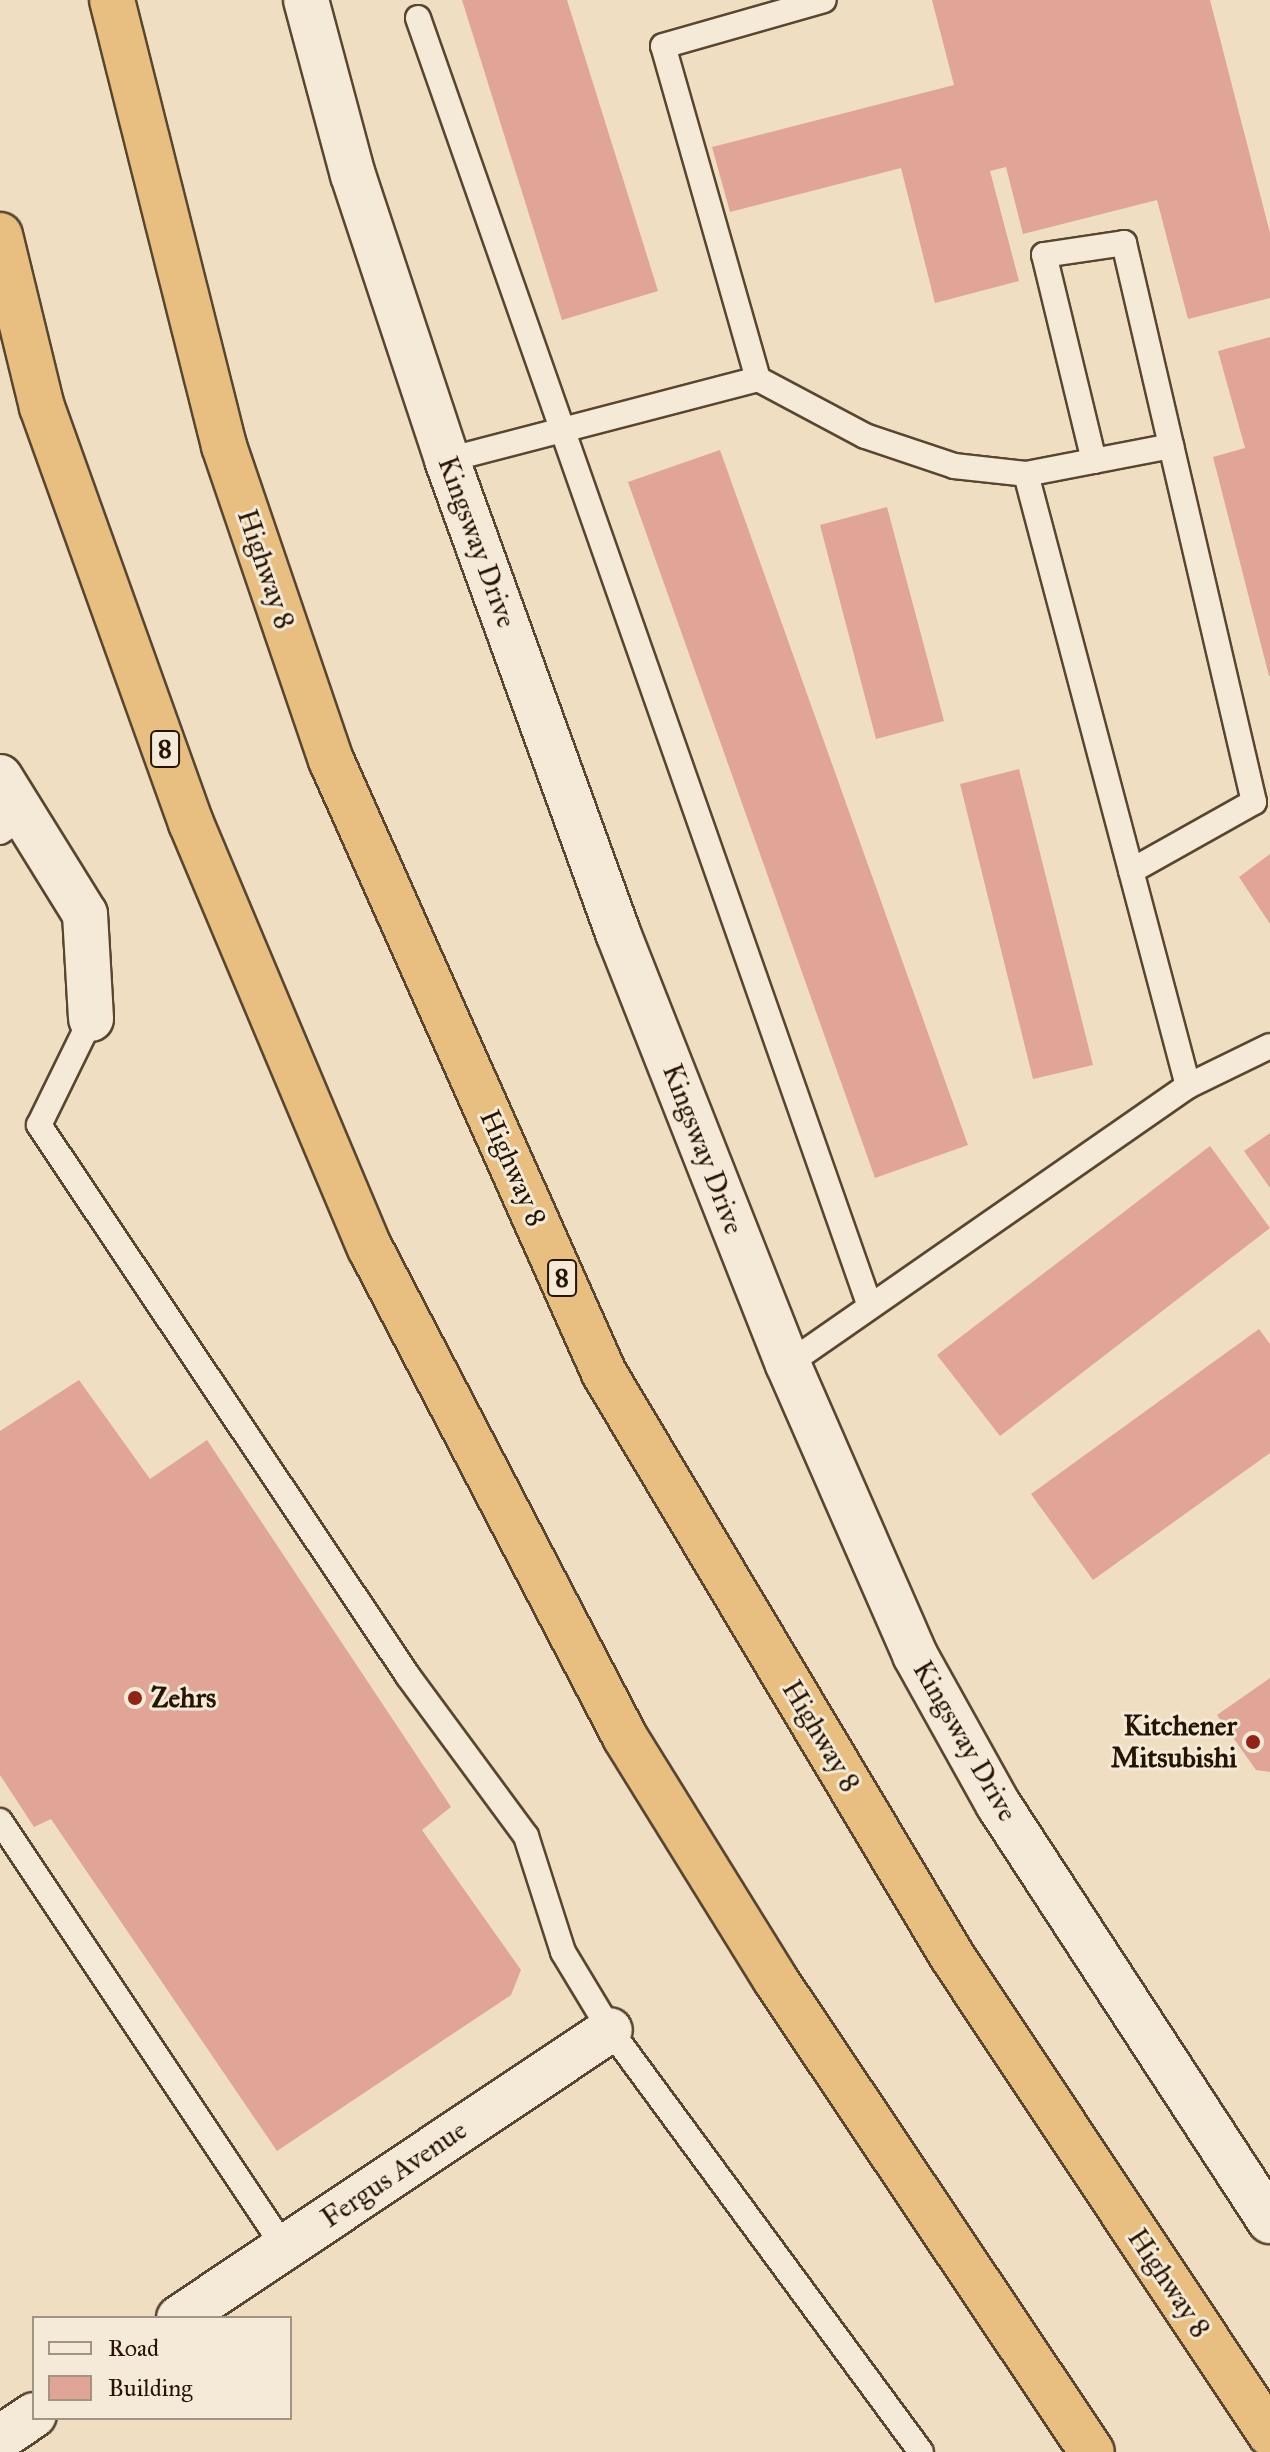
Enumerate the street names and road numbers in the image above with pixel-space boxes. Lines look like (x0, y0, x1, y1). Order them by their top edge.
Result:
street label: Kingsway Drive (431, 452, 523, 632)
street label: Highway 8 (230, 505, 302, 633)
road number: 8 (149, 727, 181, 771)
street label: Kingsway Drive (655, 1059, 751, 1239)
street label: Highway 8 (472, 1105, 554, 1231)
road number: 8 (546, 1256, 578, 1300)
street label: Kingsway Drive (906, 1655, 1024, 1827)
street label: Highway 8 (775, 1674, 867, 1798)
street label: Fergus Avenue (315, 2113, 473, 2235)
street label: Highway 8 (1120, 2222, 1218, 2344)

